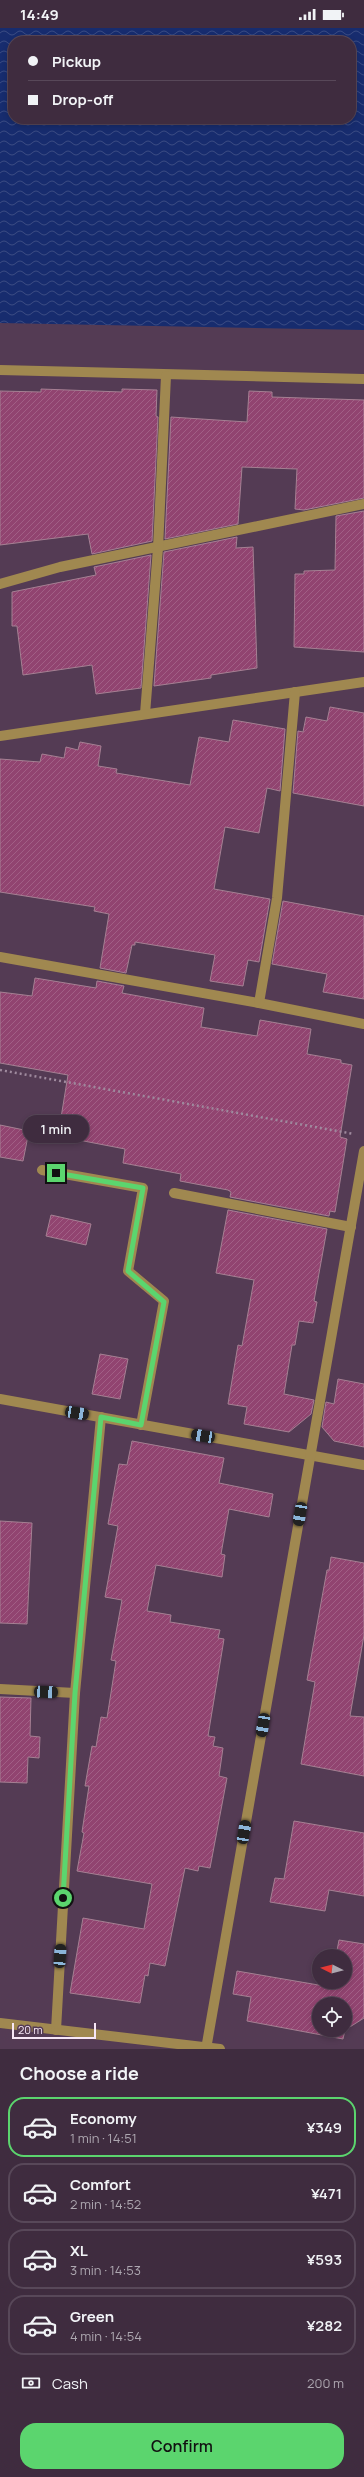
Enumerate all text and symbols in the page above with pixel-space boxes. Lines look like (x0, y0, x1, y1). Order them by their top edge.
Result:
text: 14:49 (20, 4, 59, 25)
text: Pickup (52, 51, 101, 72)
text: Drop-off (52, 89, 113, 110)
callout: 1 min (23, 1115, 89, 1143)
text: 1 min (41, 1120, 72, 1138)
route end (47, 1164, 65, 1182)
car (64, 1405, 90, 1421)
car (190, 1428, 216, 1444)
car (292, 1501, 308, 1527)
car (34, 1685, 58, 1699)
car (255, 1712, 271, 1738)
car (236, 1819, 252, 1845)
route start (54, 1889, 72, 1907)
car (53, 1944, 67, 1968)
north arrow (312, 1949, 352, 1989)
map controls (312, 1949, 352, 2037)
button: locate (312, 1997, 352, 2037)
scale bar (12, 2021, 96, 2040)
text: 20 m (18, 2022, 43, 2037)
text: Choose a ride (20, 2061, 139, 2085)
text: Economy (70, 2108, 137, 2129)
icon: car (22, 2109, 58, 2145)
text: ¥349 (306, 2117, 342, 2138)
text: 1 min · 14:51 (70, 2129, 137, 2147)
text: Comfort (70, 2174, 131, 2195)
icon: car (22, 2175, 58, 2211)
text: ¥471 (311, 2183, 342, 2204)
text: 2 min · 14:52 (70, 2195, 141, 2213)
text: XL (70, 2240, 88, 2261)
icon: car (22, 2241, 58, 2277)
text: ¥593 (306, 2249, 342, 2270)
text: 3 min · 14:53 (70, 2261, 141, 2279)
text: Green (70, 2306, 114, 2327)
icon: car (22, 2307, 58, 2343)
text: ¥282 (306, 2315, 342, 2336)
text: 4 min · 14:54 (70, 2327, 142, 2345)
icon: cash (20, 2372, 42, 2394)
text: Cash (52, 2373, 88, 2394)
text: 200 m (307, 2374, 344, 2392)
button: Confirm (20, 2423, 344, 2469)

